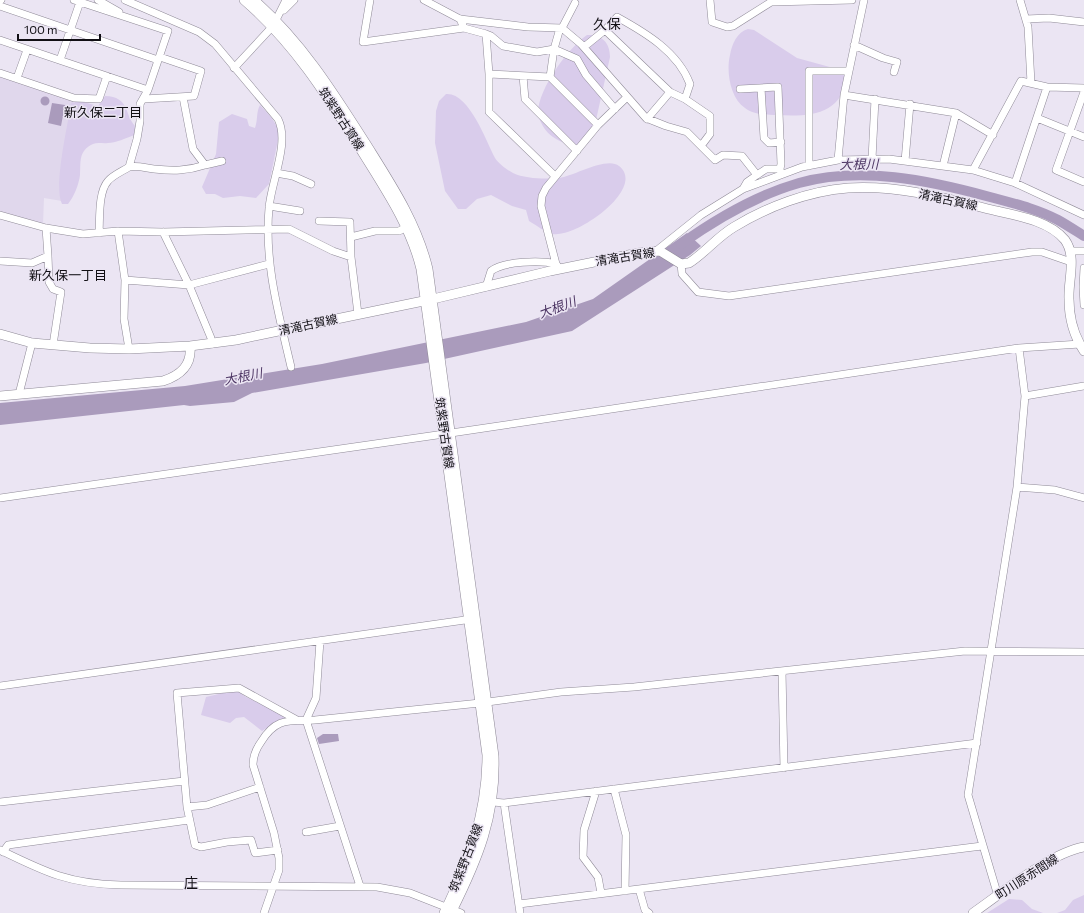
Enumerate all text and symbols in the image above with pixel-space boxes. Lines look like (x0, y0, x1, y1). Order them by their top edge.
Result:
district label: 久保 (593, 15, 621, 32)
scale bar (18, 16, 100, 42)
text: 100 m (24, 22, 58, 36)
street label: 筑紫野古賀線 (316, 84, 367, 152)
district label: 新久保二丁目 (64, 104, 142, 120)
water label: 大根川 (839, 156, 881, 172)
street label: 清滝古賀線 (917, 186, 979, 212)
street label: 清滝古賀線 (594, 244, 656, 268)
district label: 新久保一丁目 (29, 267, 107, 283)
water label: 大根川 (536, 292, 580, 321)
street label: 清滝古賀線 (277, 311, 339, 337)
water label: 大根川 (222, 364, 266, 388)
street label: 筑紫野古賀線 (433, 396, 457, 469)
street label: 筑紫野古賀線 (446, 822, 485, 894)
street label: 町川原赤間線 (992, 851, 1060, 902)
district label: 庄 (184, 874, 198, 891)

